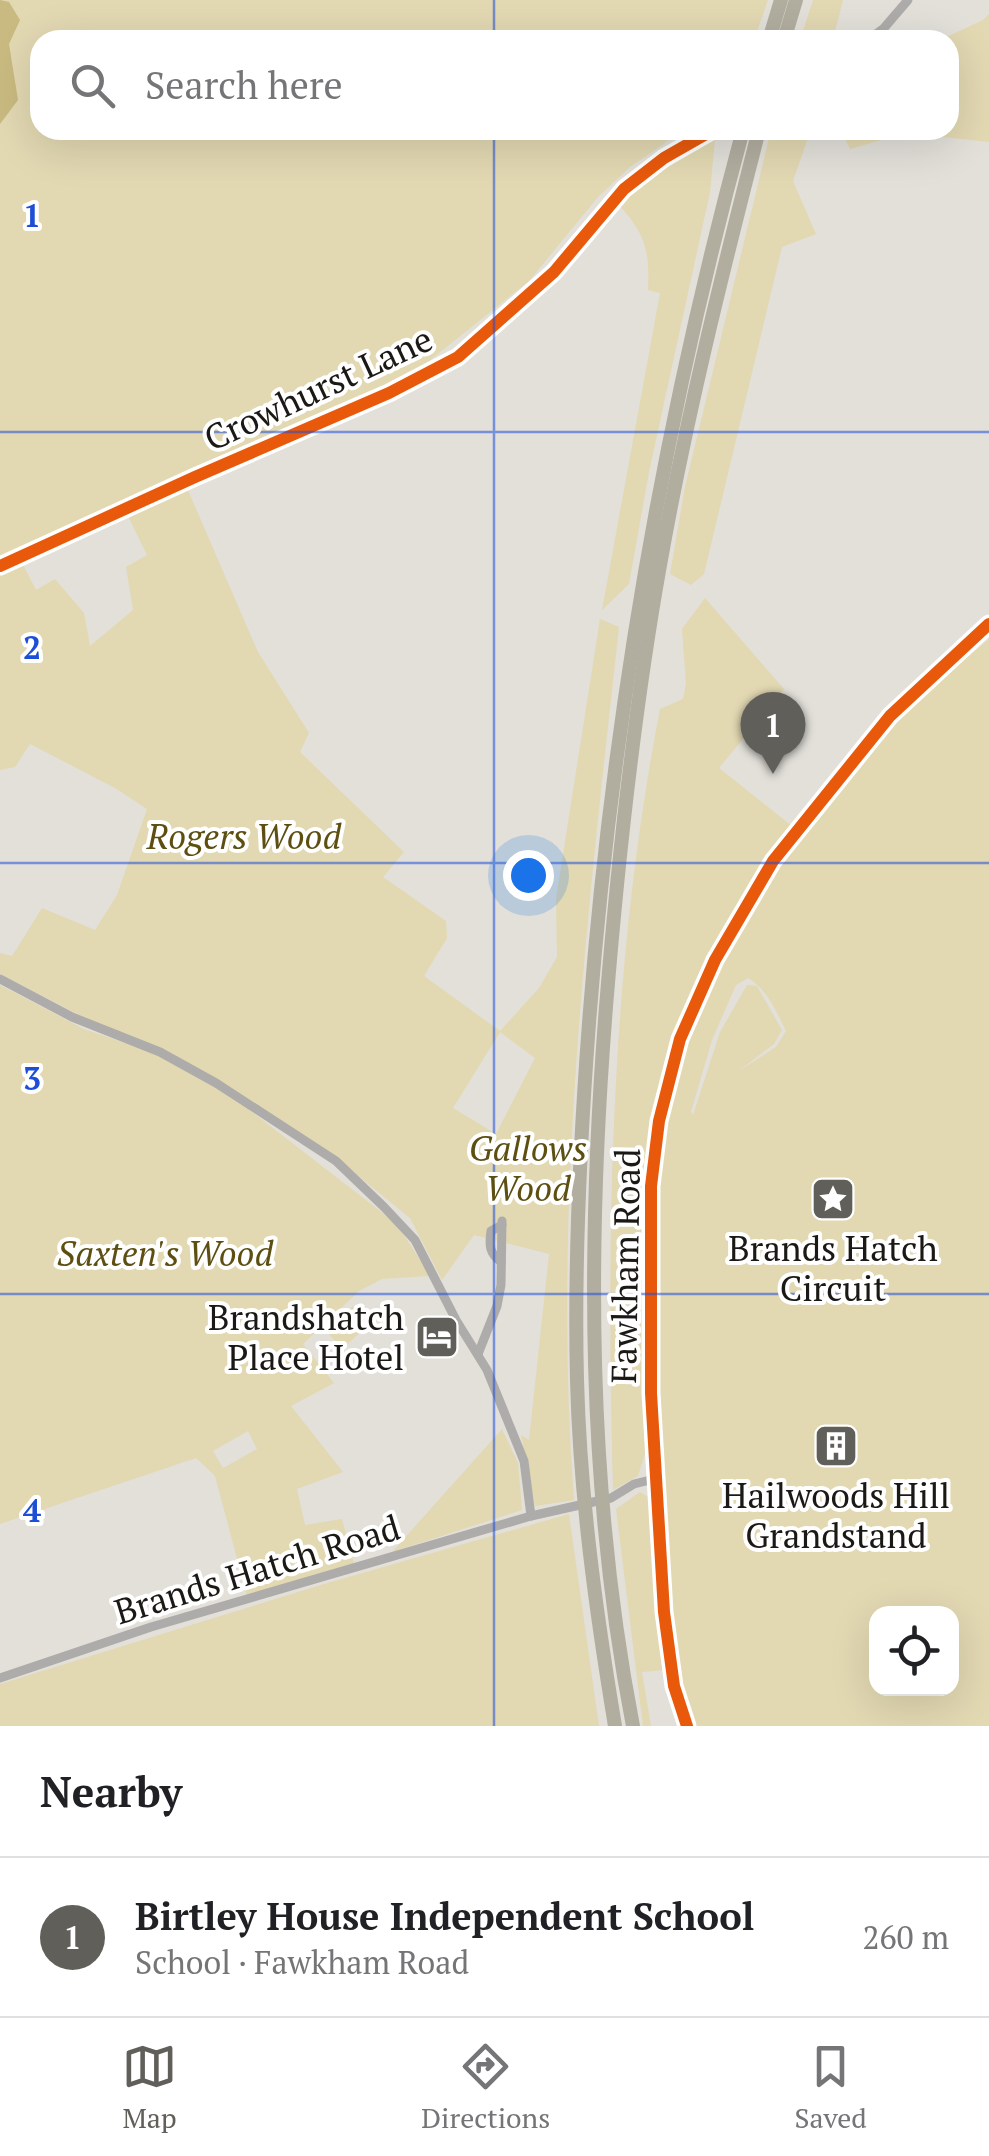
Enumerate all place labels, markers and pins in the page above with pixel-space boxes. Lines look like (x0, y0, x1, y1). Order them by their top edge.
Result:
pin: 1 (740, 692, 806, 774)
place icon: Brands Hatch Circuit (810, 1176, 856, 1222)
place label: Brands Hatch Circuit (728, 1225, 938, 1311)
place label: Brandshatch Place Hotel (208, 1294, 404, 1380)
hotel icon: Brandshatch Place Hotel (414, 1314, 460, 1360)
building icon: Hailwoods Hill Grandstand (813, 1423, 859, 1469)
place label: Hailwoods Hill Grandstand (722, 1472, 950, 1558)

